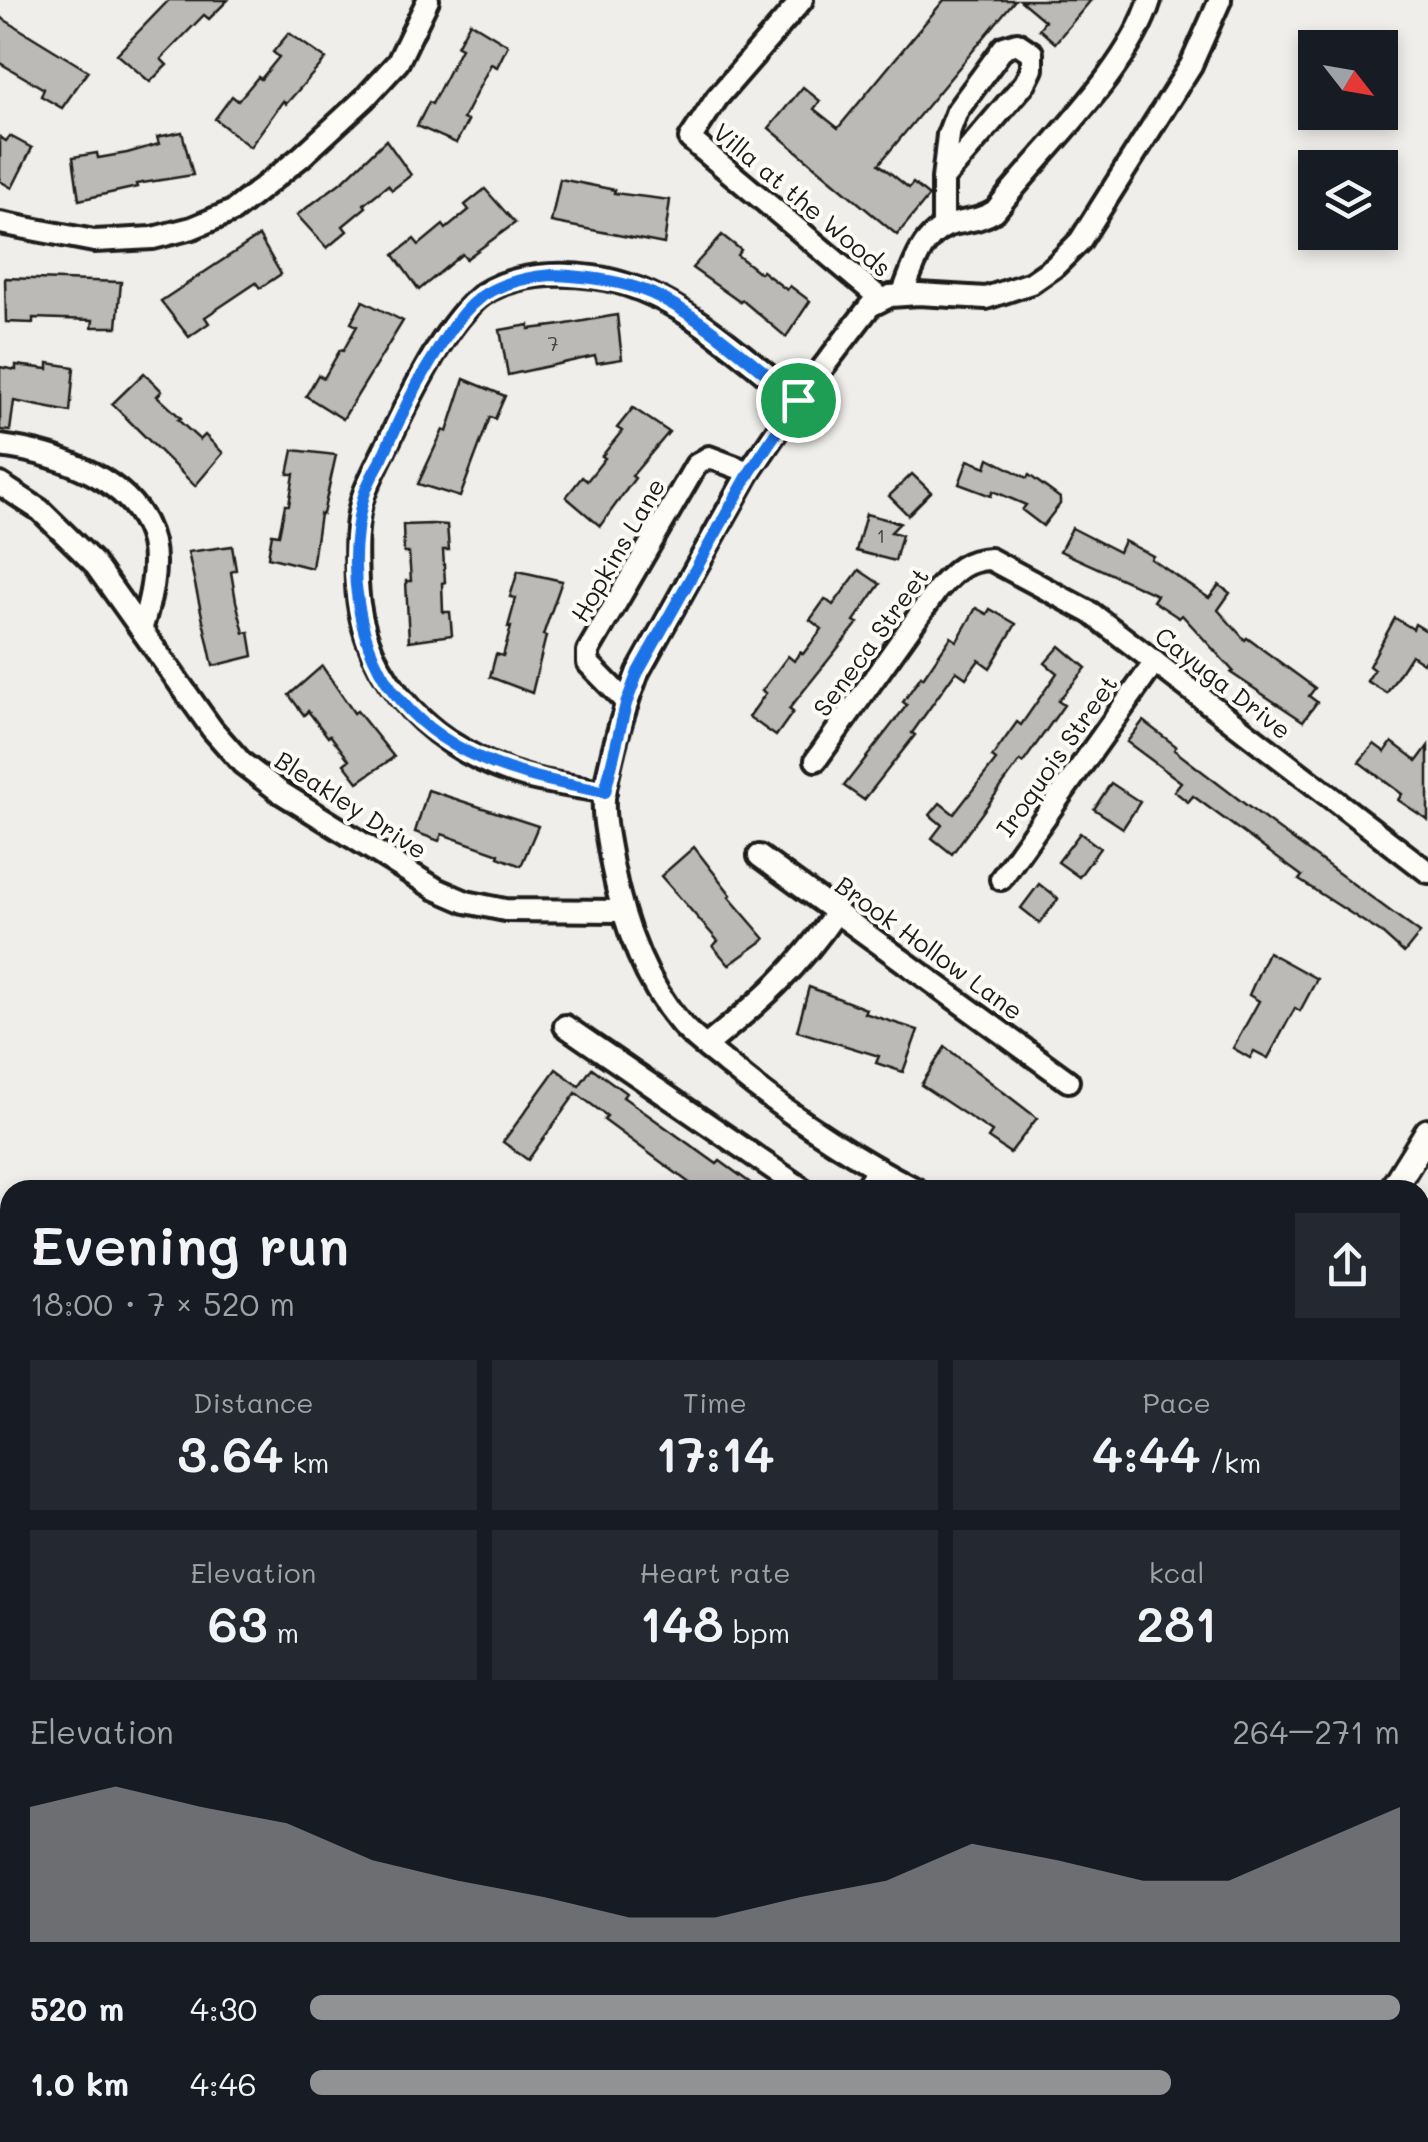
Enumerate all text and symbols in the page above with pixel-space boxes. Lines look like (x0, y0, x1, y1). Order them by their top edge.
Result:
north arrow (1298, 30, 1398, 130)
map controls (1298, 30, 1398, 250)
street label: Villa at the Woods (707, 115, 898, 283)
button: layers (1298, 150, 1398, 250)
house number: 7 (547, 330, 559, 356)
pin (756, 358, 841, 443)
icon: arrive (771, 373, 826, 428)
street label: Hopkins Lane (563, 472, 671, 627)
house number: 1 (877, 522, 885, 548)
street label: Seneca Street (805, 561, 935, 722)
street label: Cayuga Drive (1148, 619, 1298, 746)
street label: Iroquois Street (989, 668, 1124, 843)
street label: Bleakley Drive (269, 743, 434, 866)
street label: Brook Hollow Lane (829, 868, 1030, 1026)
text: Evening run (30, 1208, 349, 1280)
button: share (1295, 1213, 1400, 1318)
text: 18:00 · 7 × 520 m (30, 1282, 295, 1324)
text: Distance (193, 1384, 314, 1420)
text: Time (683, 1384, 747, 1420)
text: Pace (1142, 1384, 1211, 1420)
text: 3.64 (177, 1420, 283, 1486)
text: 17:14 (656, 1420, 774, 1486)
text: 4:44 (1092, 1420, 1200, 1486)
text: km (283, 1444, 329, 1480)
text: /km (1200, 1444, 1261, 1480)
text: Elevation (190, 1554, 316, 1590)
text: Heart rate (639, 1554, 791, 1590)
text: kcal (1149, 1554, 1205, 1590)
text: 63 (208, 1590, 268, 1656)
text: 148 (640, 1590, 724, 1656)
text: 281 (1136, 1590, 1217, 1656)
text: m (268, 1614, 299, 1650)
text: bpm (724, 1614, 790, 1650)
text: Elevation (30, 1710, 174, 1752)
text: 264–271 m (1232, 1710, 1400, 1752)
text: 520 m (30, 1987, 124, 2029)
text: 4:30 (190, 1987, 257, 2029)
text: 1.0 km (30, 2062, 129, 2104)
text: 4:46 (190, 2062, 257, 2104)

